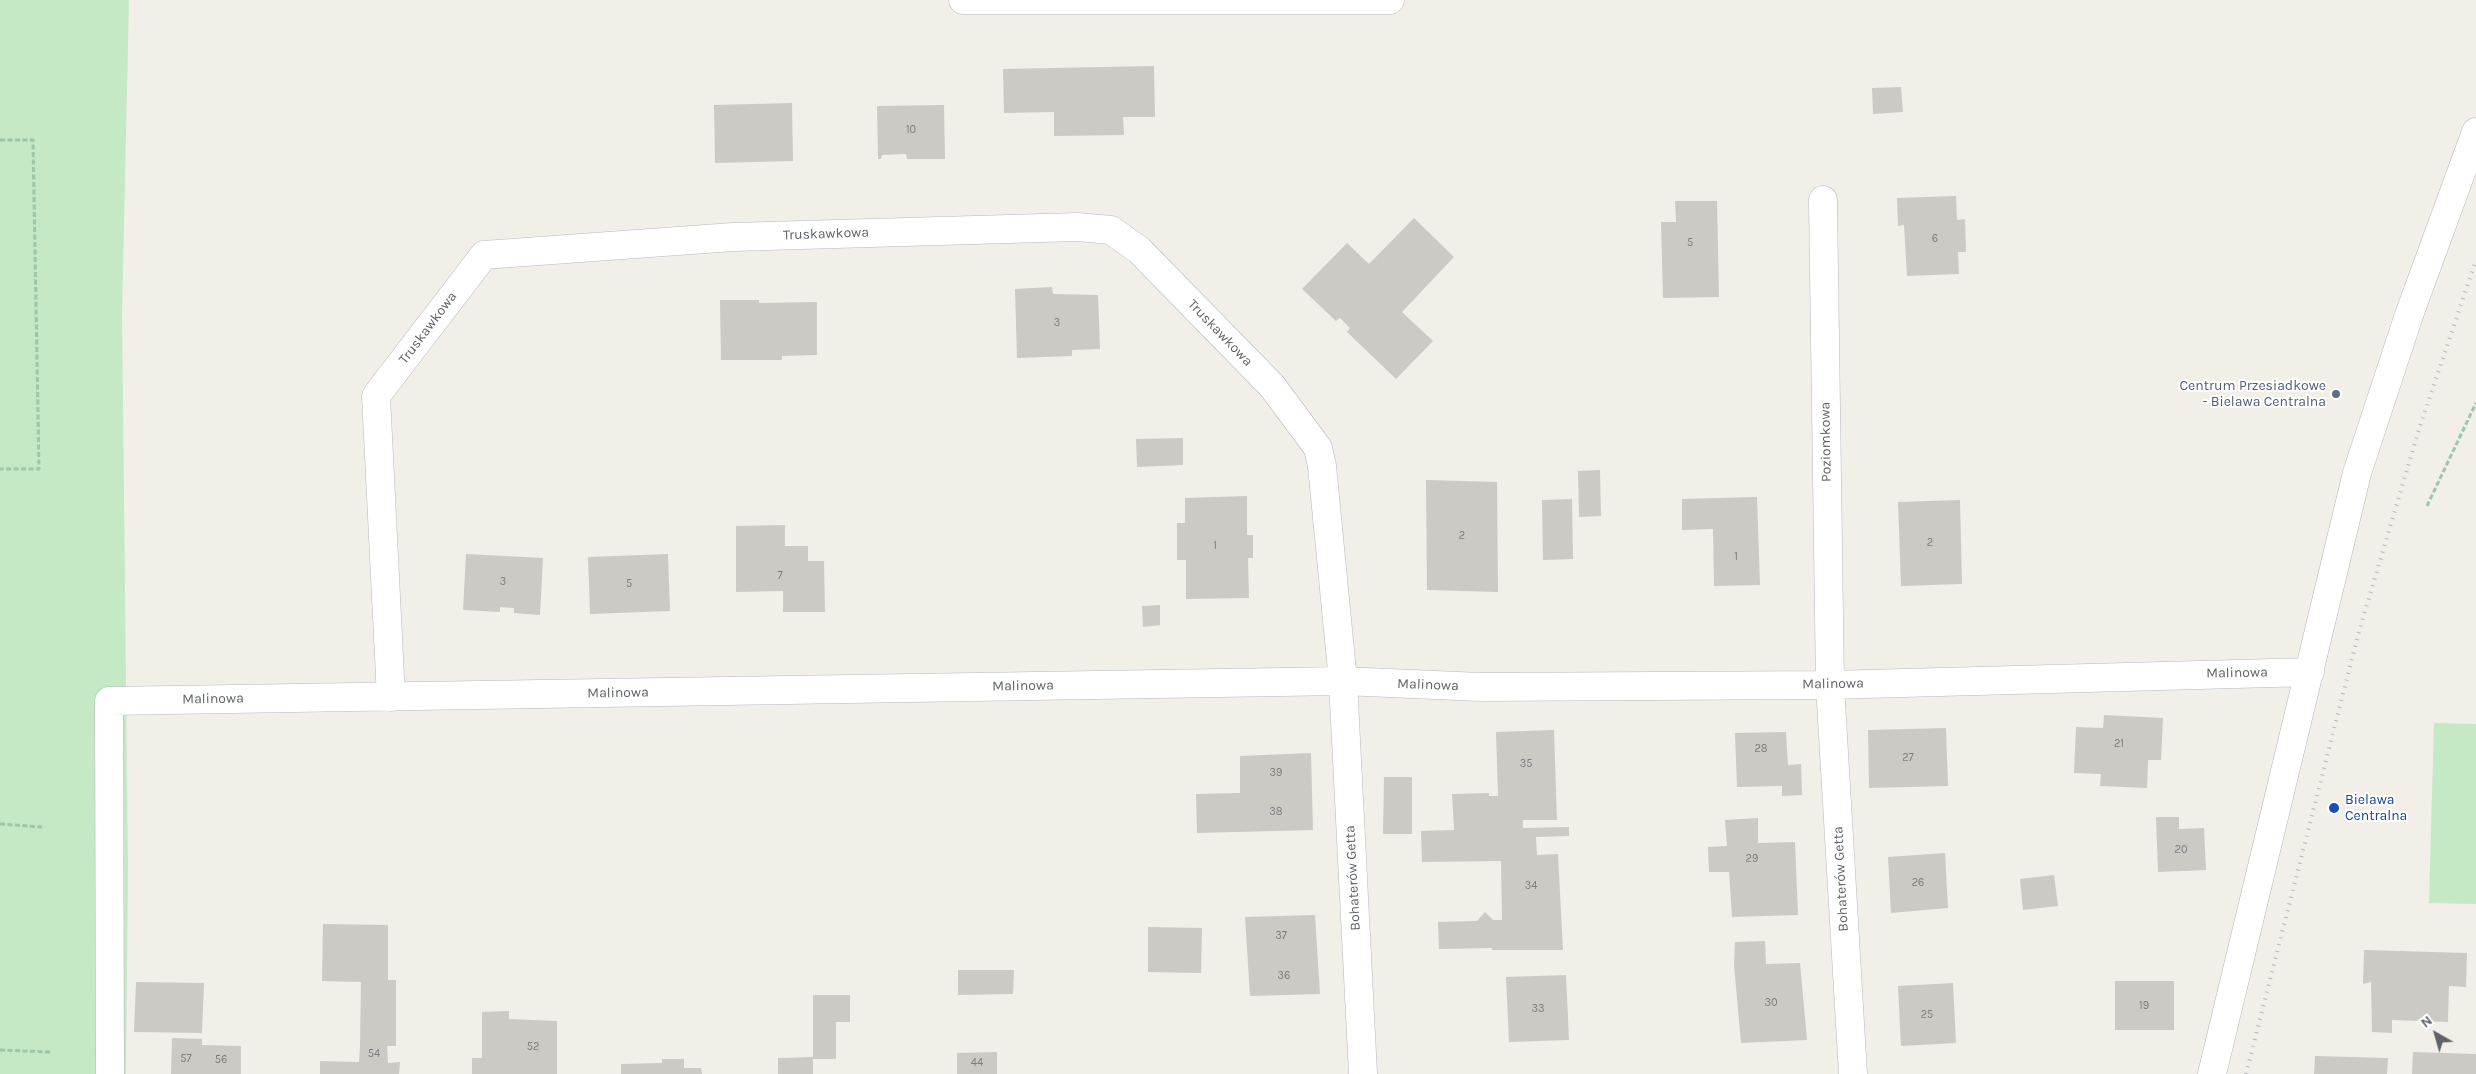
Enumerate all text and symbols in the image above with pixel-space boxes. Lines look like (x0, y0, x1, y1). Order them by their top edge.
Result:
house number: 10 (906, 123, 916, 137)
street label: Truskawkowa (783, 224, 869, 244)
house number: 6 (1932, 232, 1938, 246)
house number: 5 (1687, 236, 1693, 250)
street label: Truskawkowa (395, 289, 461, 367)
street label: Truskawkowa (1184, 296, 1256, 370)
house number: 3 (1054, 316, 1060, 330)
place label: Centrum Przesiadkowe - Bielawa Centralna (2180, 378, 2326, 411)
marker: Centrum Przesiadkowe - Bielawa Centralna (2330, 388, 2342, 400)
street label: Poziomkowa (1817, 402, 1835, 482)
house number: 2 (1459, 529, 1465, 543)
house number: 2 (1927, 536, 1933, 550)
house number: 1 (1213, 539, 1217, 553)
house number: 1 (1734, 550, 1738, 564)
house number: 7 (777, 569, 783, 583)
house number: 3 (500, 575, 506, 589)
house number: 5 (626, 577, 632, 591)
street label: Malinowa (2206, 664, 2268, 682)
street label: Malinowa (1802, 675, 1864, 693)
street label: Malinowa (1397, 676, 1459, 694)
street label: Malinowa (992, 677, 1054, 695)
street label: Malinowa (587, 684, 649, 702)
street label: Malinowa (182, 690, 244, 708)
house number: 21 (2114, 737, 2124, 751)
house number: 28 (1754, 742, 1768, 756)
house number: 27 (1902, 751, 1914, 765)
house number: 35 (1520, 757, 1532, 771)
house number: 39 (1270, 766, 1282, 780)
place label: Bielawa Centralna (2345, 792, 2407, 824)
marker: Bielawa Centralna (2327, 801, 2341, 815)
house number: 38 (1269, 805, 1283, 819)
street label: Bohaterów Getta (1342, 825, 1364, 931)
street label: Bohaterów Getta (1830, 826, 1852, 932)
house number: 20 (2175, 843, 2187, 857)
house number: 29 (1746, 852, 1758, 866)
house number: 26 (1912, 876, 1924, 890)
house number: 34 (1525, 879, 1537, 893)
house number: 37 (1275, 929, 1287, 943)
house number: 36 (1278, 969, 1290, 983)
house number: 30 (1764, 996, 1778, 1010)
house number: 19 (2139, 999, 2149, 1013)
house number: 33 (1532, 1002, 1544, 1016)
house number: 25 (1921, 1008, 1933, 1022)
north arrow (2411, 1009, 2461, 1059)
text: N (2417, 1012, 2436, 1032)
house number: 52 (527, 1040, 539, 1054)
house number: 54 (368, 1047, 380, 1061)
house number: 57 (180, 1052, 192, 1066)
house number: 56 (215, 1053, 227, 1067)
house number: 44 (971, 1056, 983, 1070)

